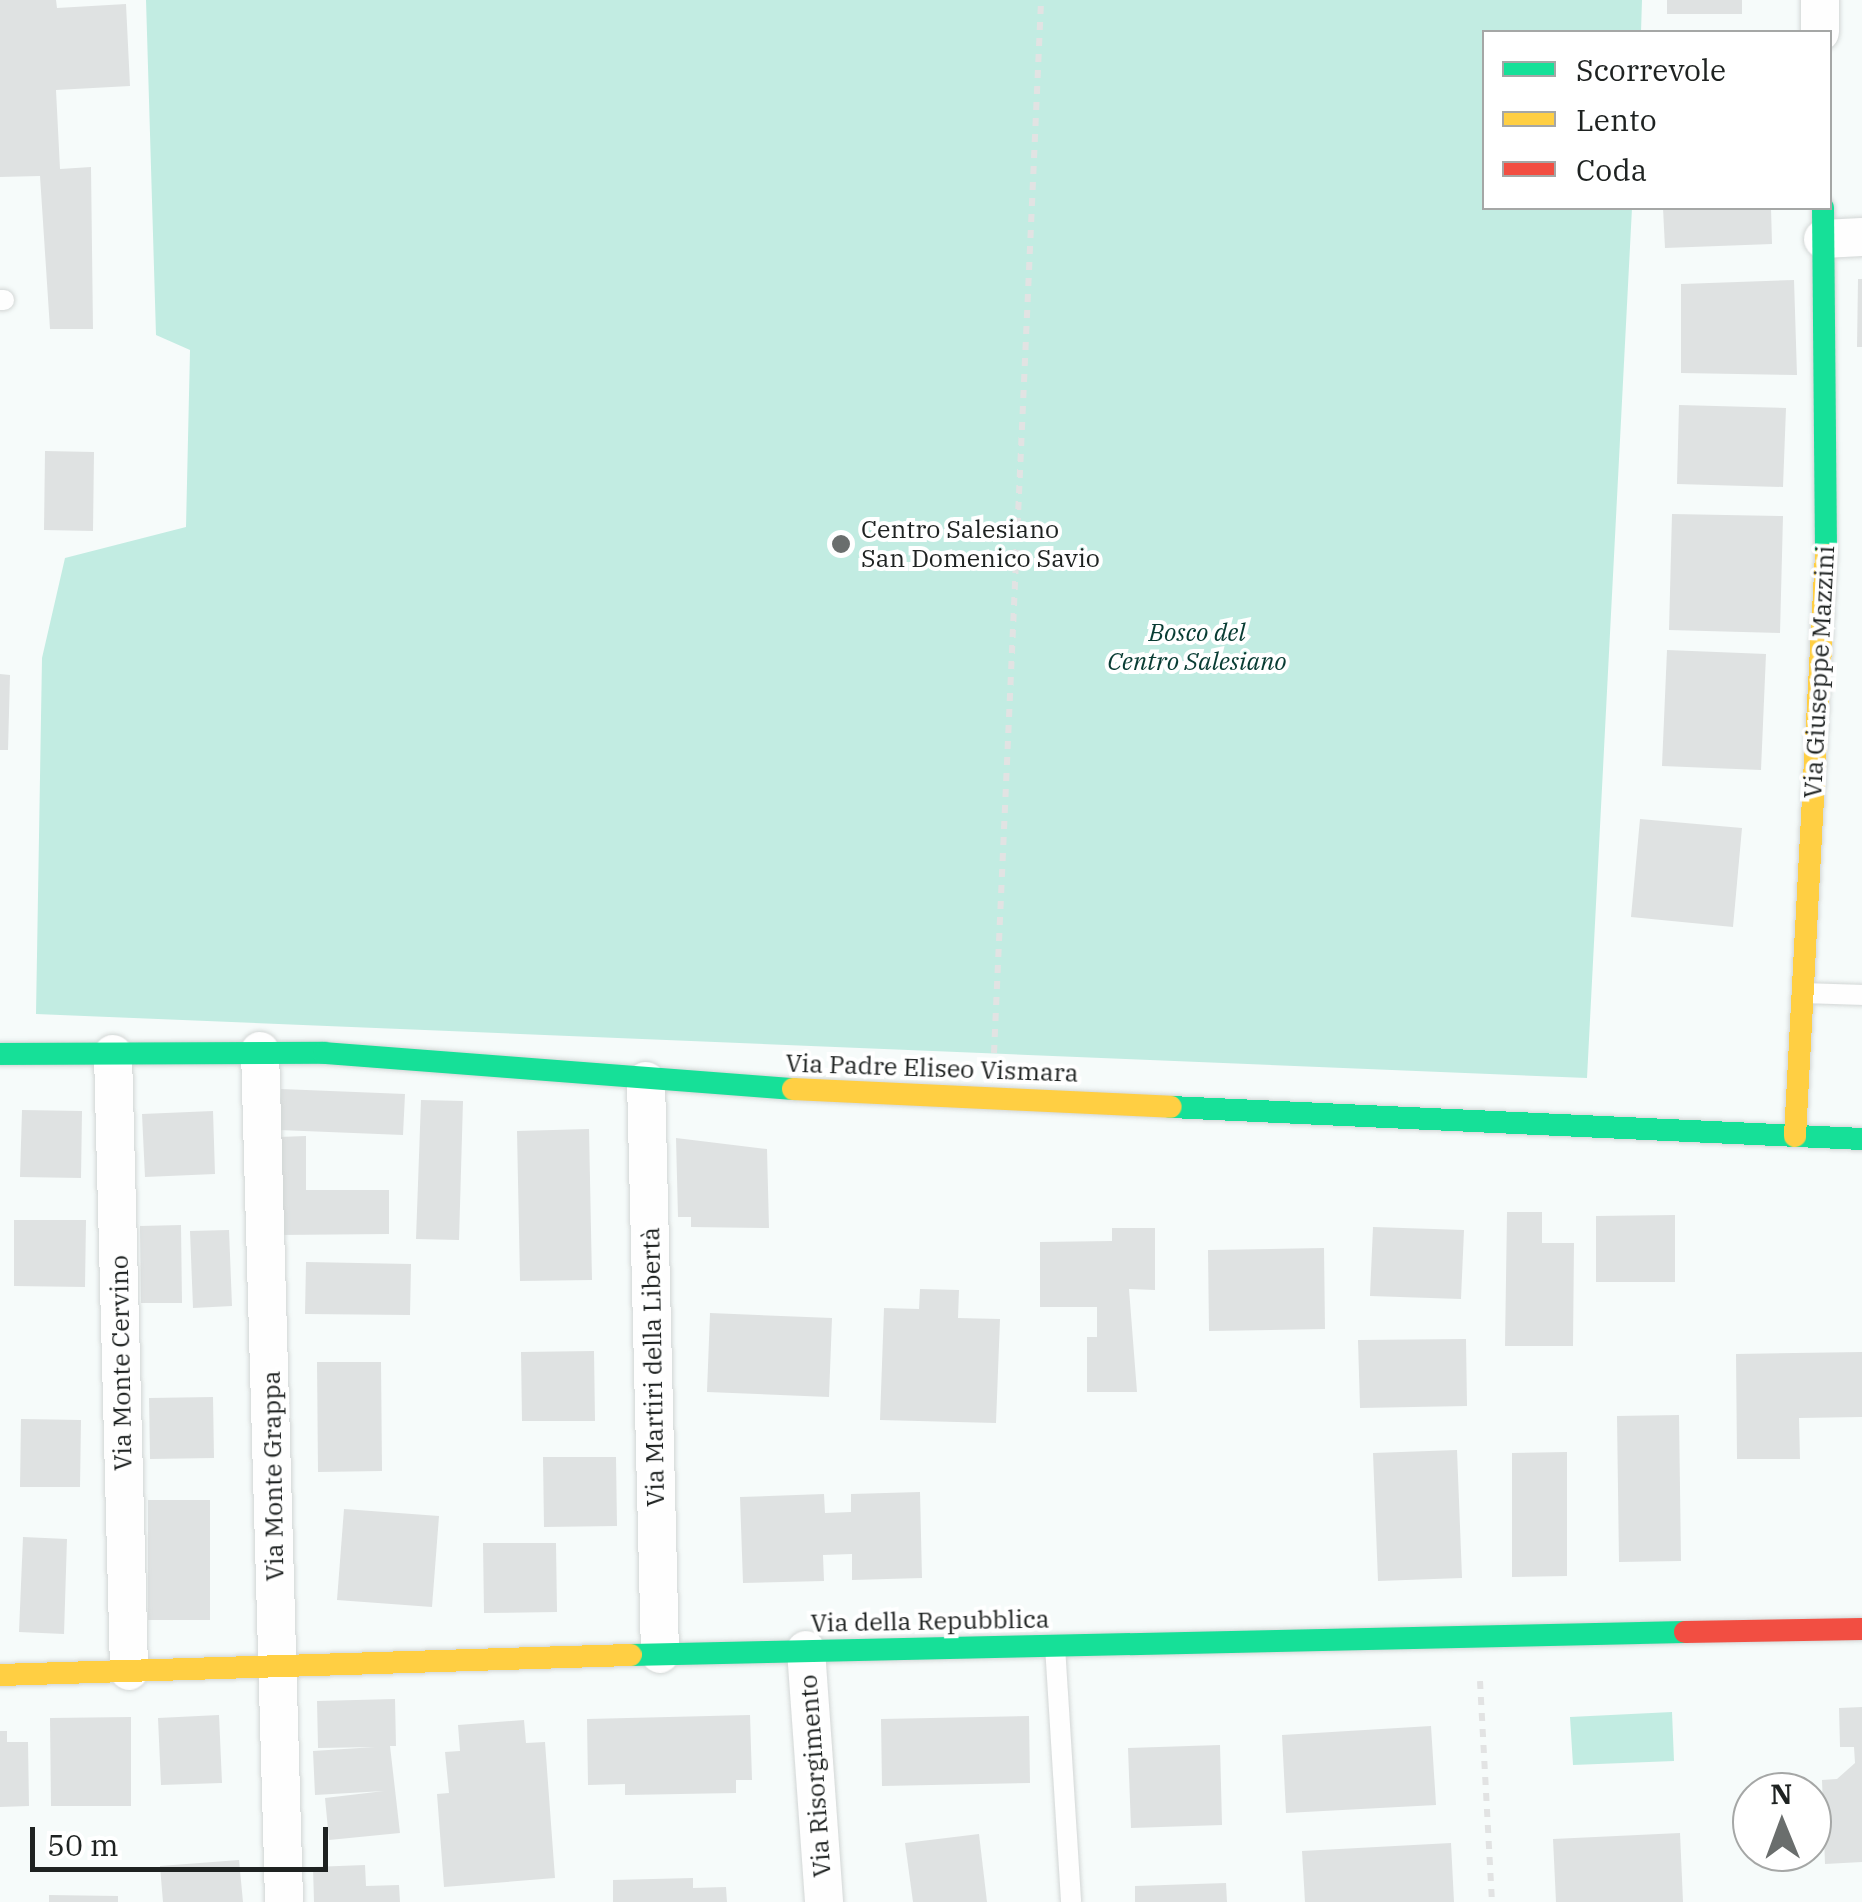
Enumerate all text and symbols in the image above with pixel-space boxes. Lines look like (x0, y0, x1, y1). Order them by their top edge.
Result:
legend (1482, 30, 1832, 210)
text: Scorrevole (1576, 50, 1726, 89)
text: Lento (1576, 100, 1657, 139)
text: Coda (1576, 150, 1647, 189)
place label: Centro Salesiano San Domenico Savio (861, 515, 1100, 574)
marker: Centro Salesiano San Domenico Savio (830, 533, 852, 555)
street label: Via Giuseppe Mazzini (1797, 545, 1841, 799)
park label: Bosco del Centro Salesiano (1107, 618, 1287, 677)
street label: Via Padre Eliseo Vismara (785, 1048, 1079, 1088)
street label: Via Martiri della Libertà (636, 1227, 670, 1507)
street label: Via Monte Cervino (104, 1255, 138, 1471)
street label: Via Monte Grappa (256, 1370, 290, 1582)
street label: Via della Repubblica (810, 1604, 1050, 1638)
street label: Via Risorgimento (793, 1674, 837, 1878)
north arrow (1732, 1772, 1832, 1872)
text: N (1770, 1775, 1793, 1812)
scale bar (35, 1807, 332, 1869)
text: 50 m (47, 1825, 119, 1864)

